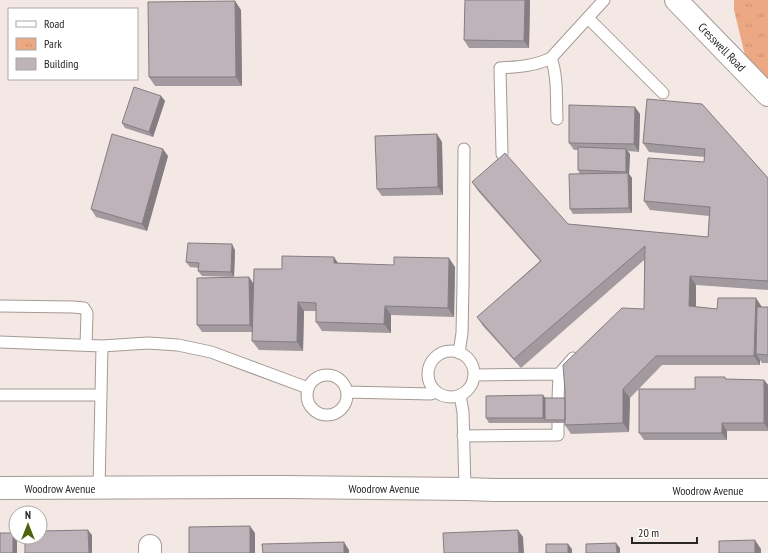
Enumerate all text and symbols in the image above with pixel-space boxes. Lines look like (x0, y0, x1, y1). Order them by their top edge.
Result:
legend (8, 8, 138, 80)
text: Road (44, 16, 64, 31)
street label: Cresswell Road (695, 19, 749, 75)
text: Park (44, 36, 62, 51)
text: Building (44, 56, 79, 71)
street label: Woodrow Avenue (25, 481, 96, 496)
street label: Woodrow Avenue (349, 481, 420, 496)
street label: Woodrow Avenue (673, 483, 744, 498)
north arrow (8, 505, 48, 545)
text: N (25, 508, 31, 522)
scale bar (632, 519, 697, 545)
text: 20 m (638, 525, 659, 540)

